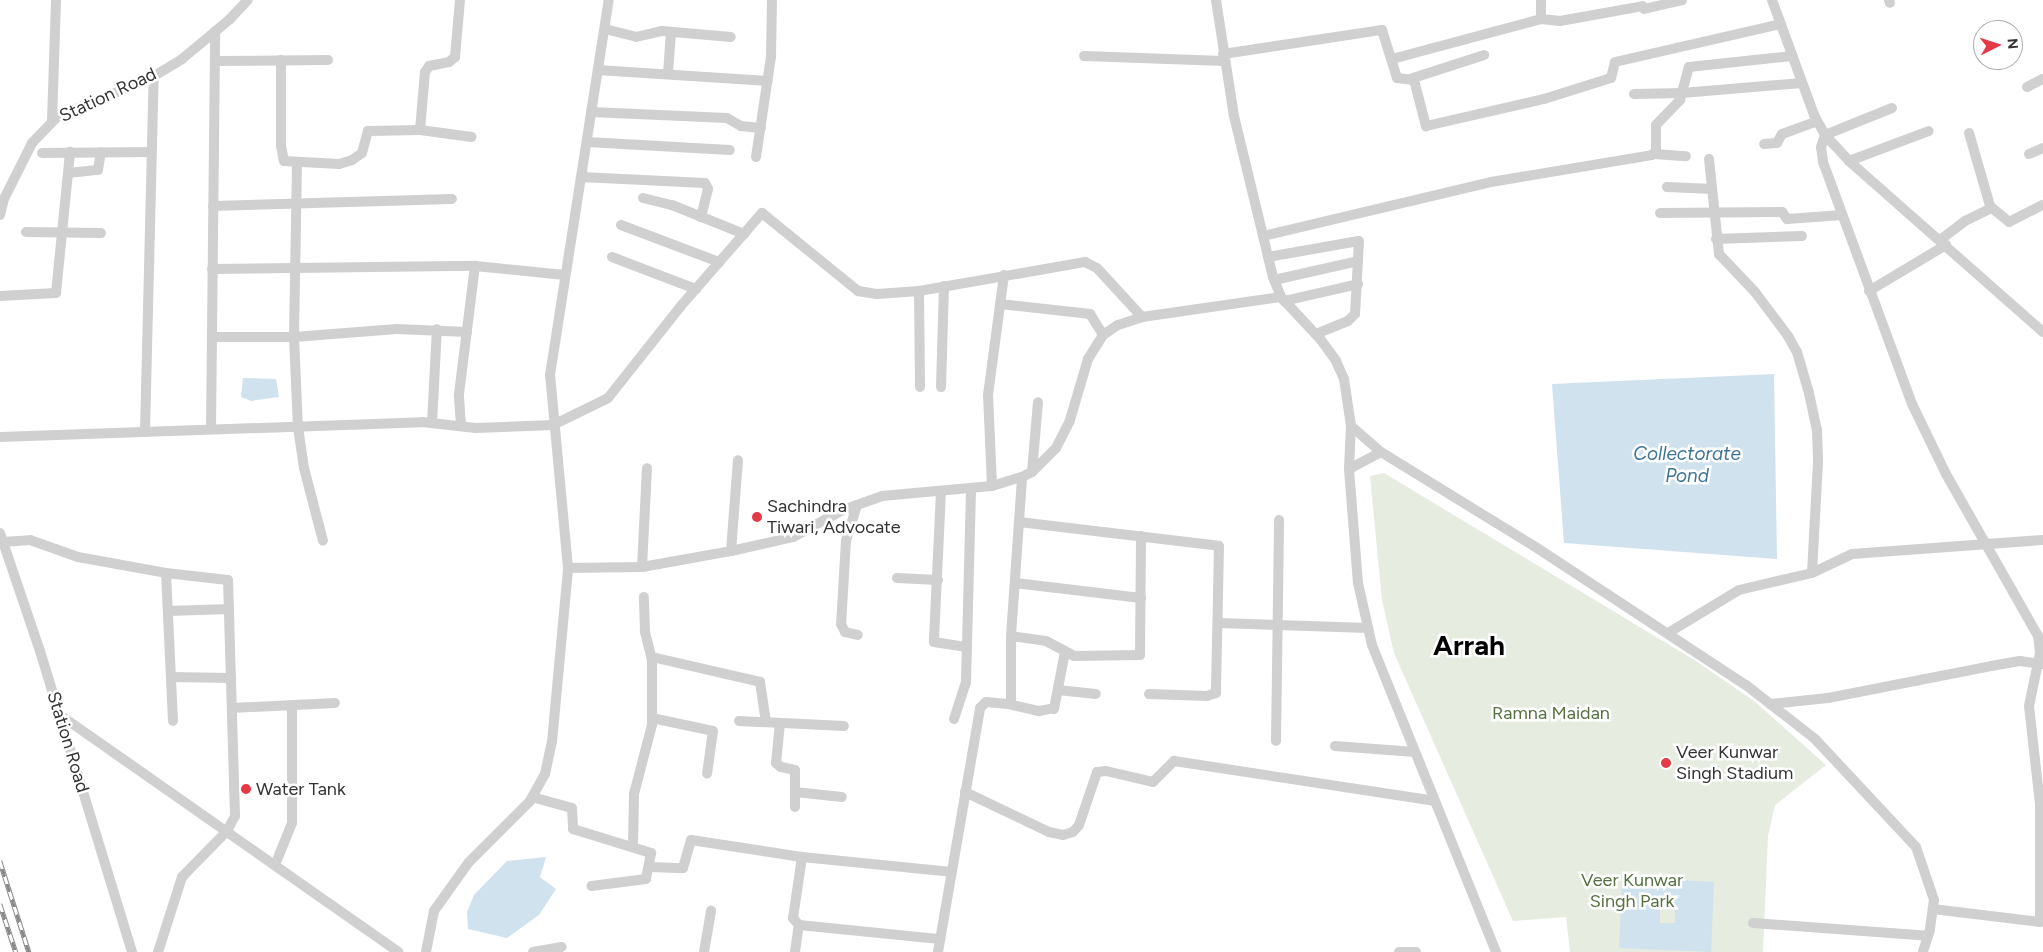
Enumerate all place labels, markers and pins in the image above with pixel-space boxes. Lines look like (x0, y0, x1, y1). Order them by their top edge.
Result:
place label: Sachindra Tiwari, Advocate (767, 496, 901, 538)
marker: Sachindra Tiwari, Advocate (751, 511, 763, 523)
place label: Veer Kunwar Singh Stadium (1676, 742, 1793, 784)
marker: Veer Kunwar Singh Stadium (1660, 757, 1672, 769)
place label: Water Tank (256, 778, 346, 800)
marker: Water Tank (240, 783, 252, 795)

